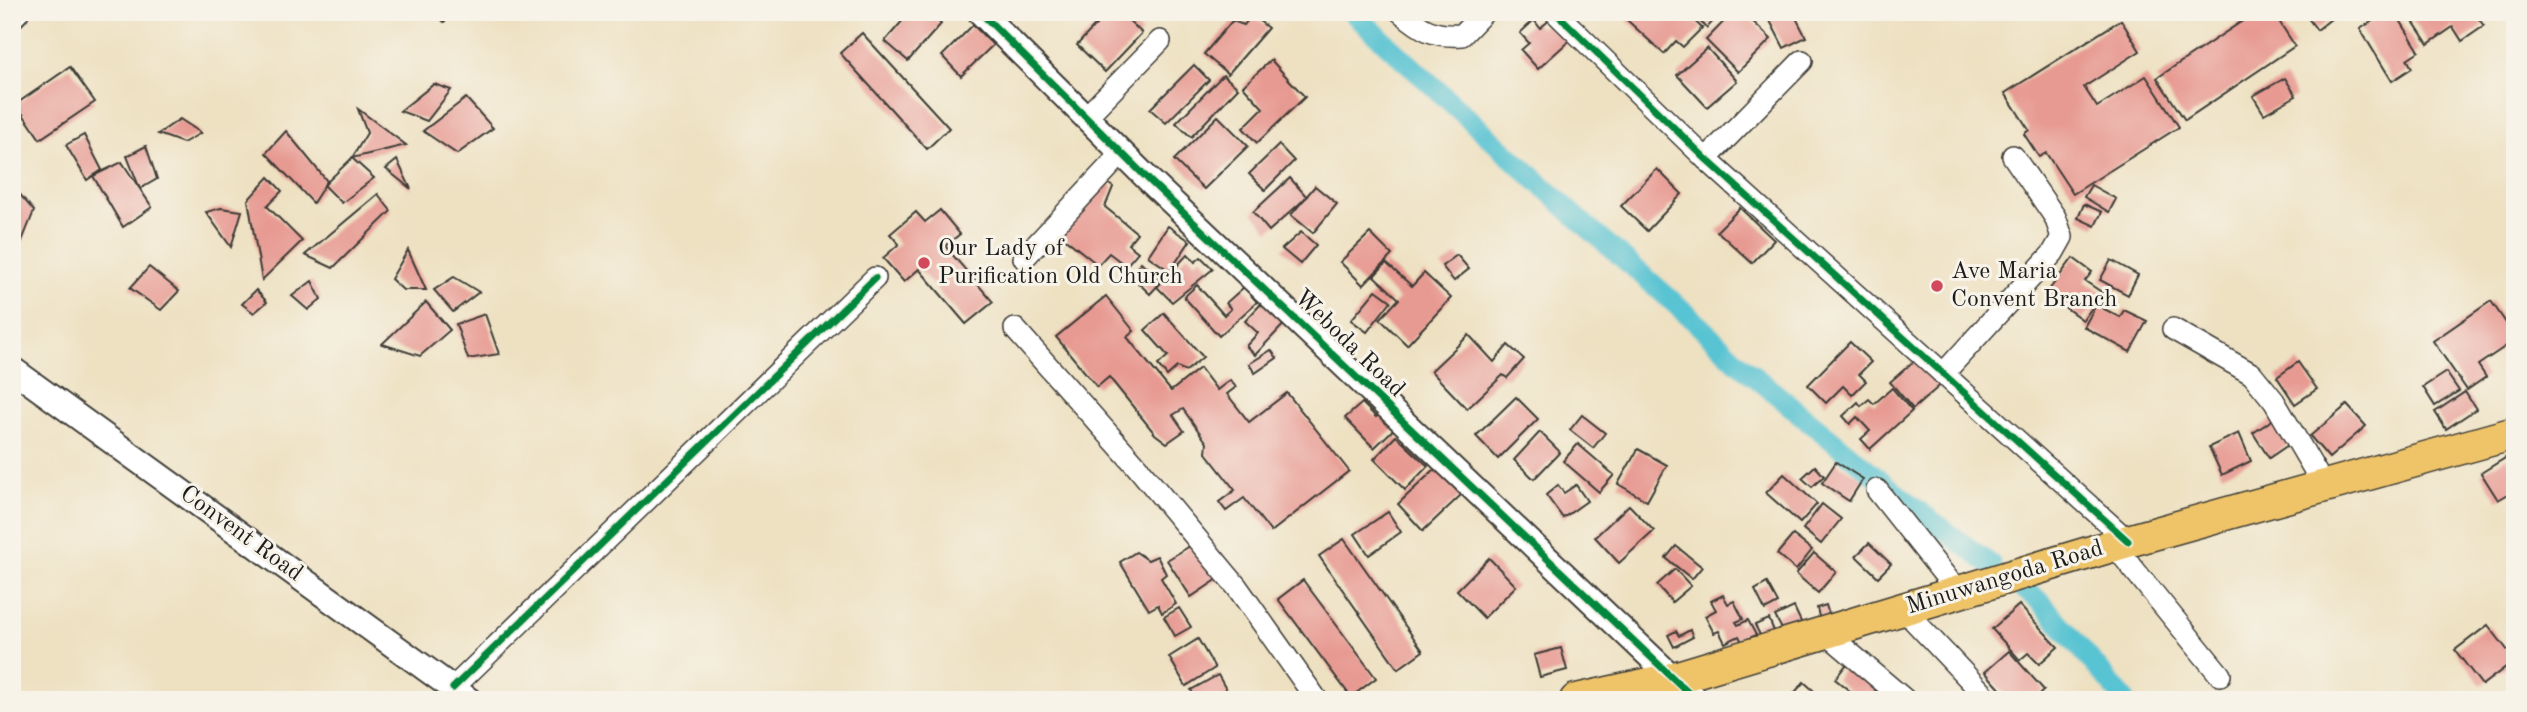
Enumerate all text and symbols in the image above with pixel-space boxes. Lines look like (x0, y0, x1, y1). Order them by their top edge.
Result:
place label: Our Lady of Purification Old Church (938, 237, 1183, 289)
marker: Our Lady of Purification Old Church (916, 255, 932, 271)
place label: Ave Maria Convent Branch (1951, 260, 2117, 312)
marker: Ave Maria Convent Branch (1929, 278, 1945, 294)
street label: Weboda Road (1289, 286, 1409, 402)
street label: Convent Road (175, 482, 307, 586)
street label: Minuwangoda Road (1904, 537, 2106, 619)

